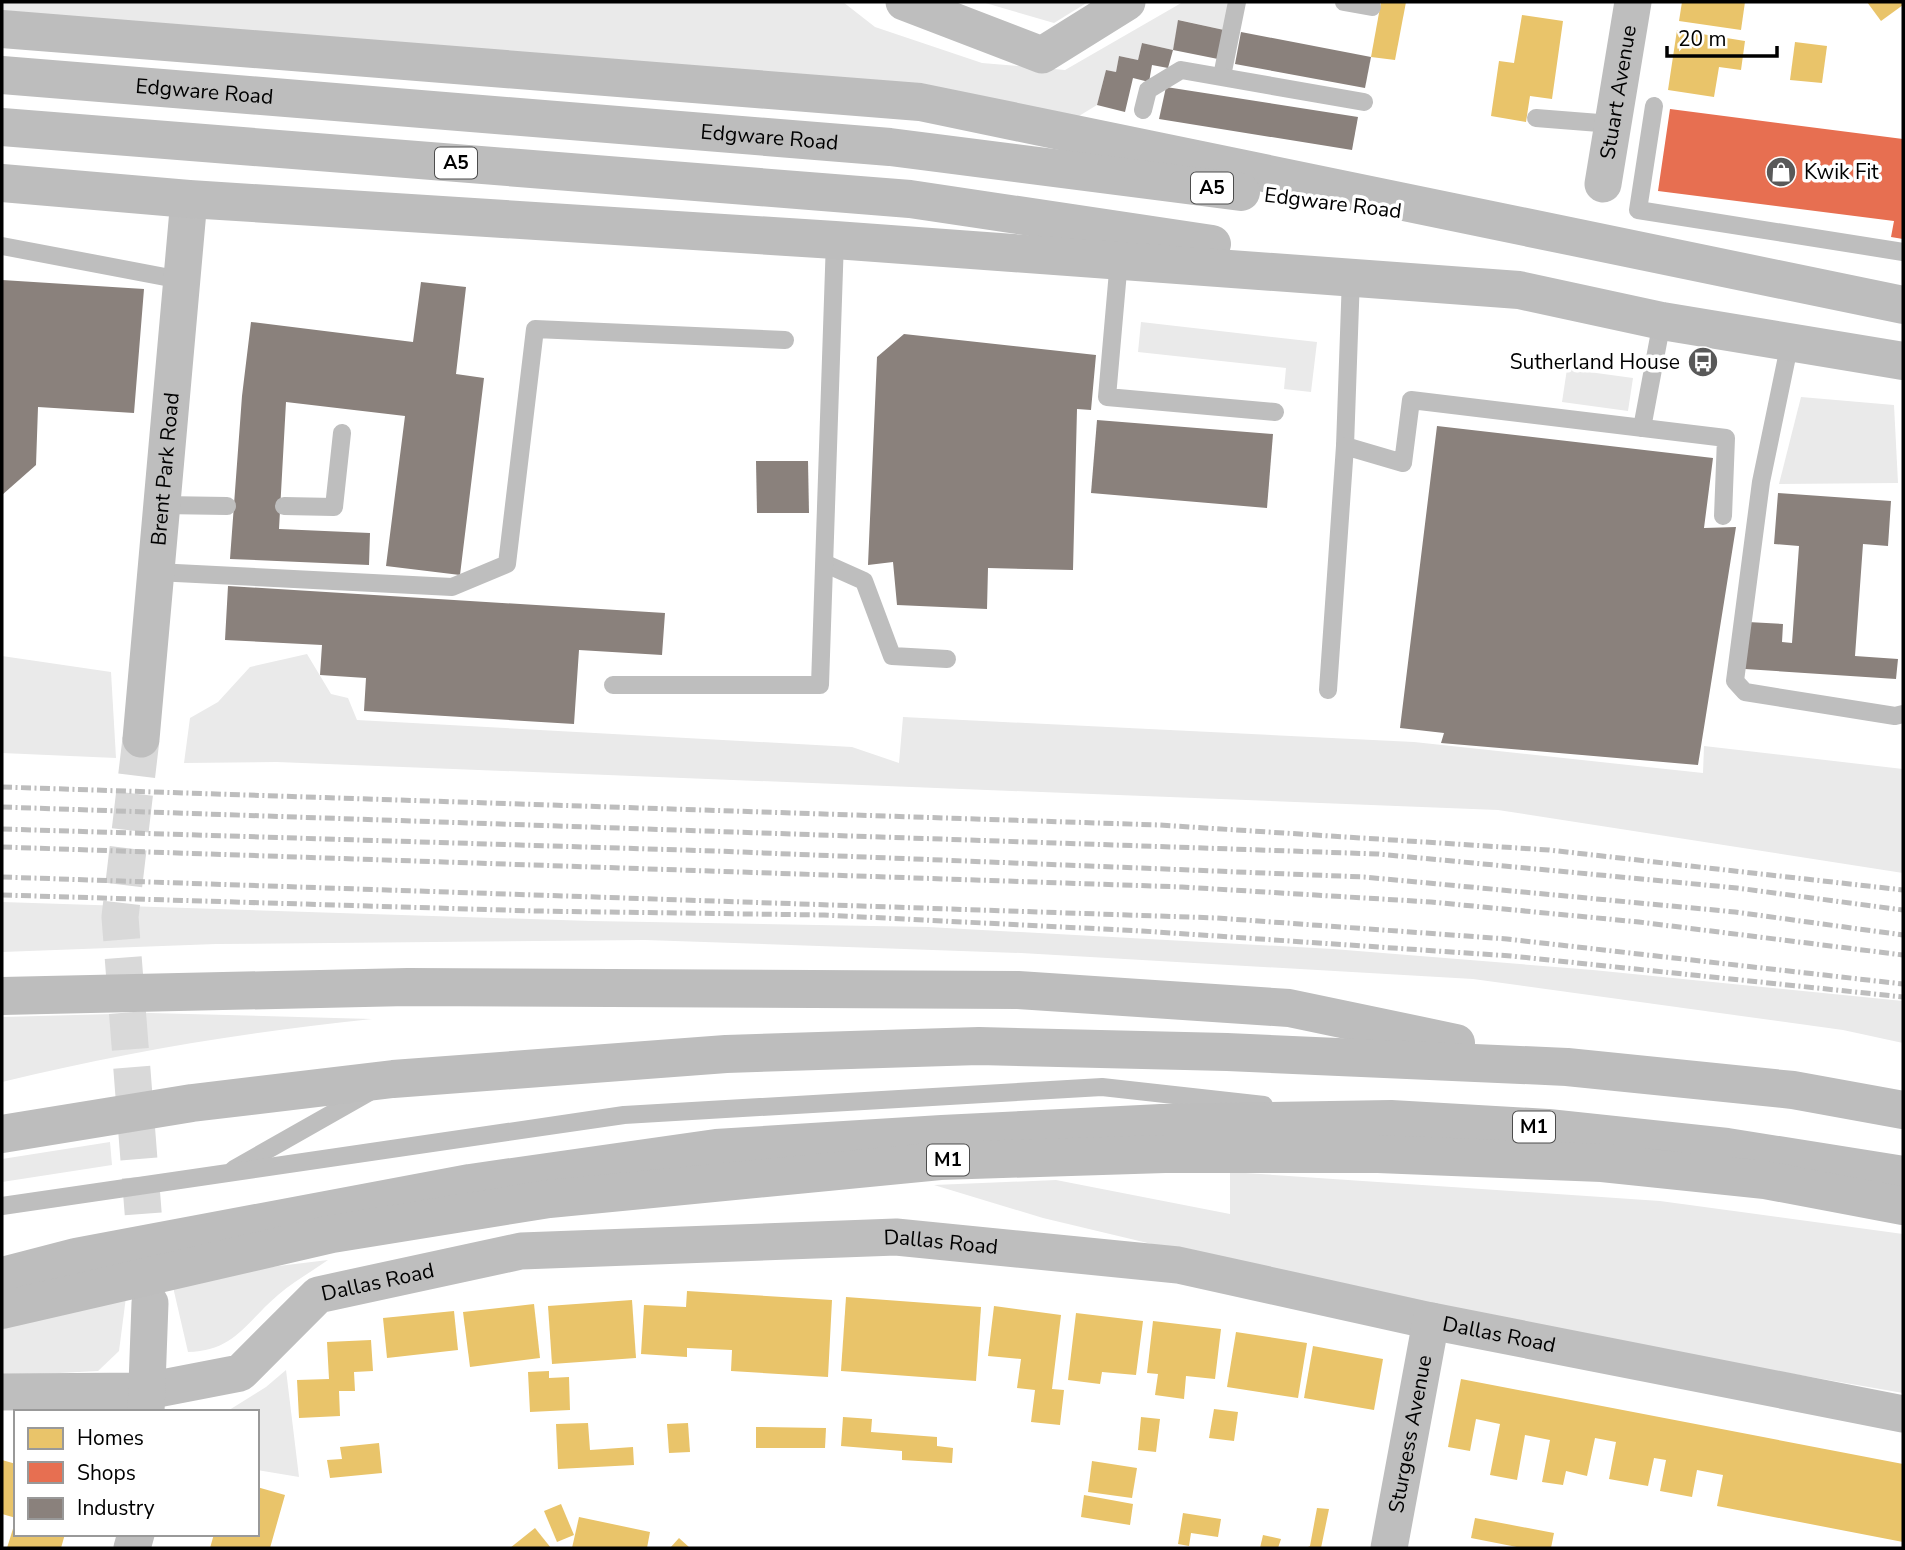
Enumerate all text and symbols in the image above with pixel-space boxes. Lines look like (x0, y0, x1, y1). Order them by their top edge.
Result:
scale bar (1667, 14, 1777, 58)
street label: Stuart Avenue (1593, 23, 1643, 161)
text: 20 m (1678, 25, 1727, 53)
street label: Edgware Road (134, 72, 274, 111)
street label: Edgware Road (699, 118, 839, 157)
road number: A5 (435, 148, 477, 178)
shop icon: Kwik Fit (1764, 155, 1798, 189)
place label: Kwik Fit (1804, 158, 1879, 186)
road number: A5 (1191, 172, 1233, 204)
street label: Edgware Road (1263, 181, 1403, 225)
bus stop icon: Sutherland House (1686, 345, 1720, 379)
place label: Sutherland House (1510, 348, 1680, 376)
street label: Brent Park Road (144, 391, 186, 547)
road number: M1 (1513, 1112, 1555, 1142)
road number: M1 (927, 1144, 969, 1176)
street label: Dallas Road (883, 1223, 999, 1261)
street label: Dallas Road (319, 1256, 437, 1308)
street label: Dallas Road (1440, 1310, 1558, 1359)
street label: Sturgess Avenue (1382, 1353, 1438, 1515)
legend (14, 1410, 259, 1536)
text: Homes (77, 1424, 144, 1452)
text: Shops (77, 1459, 136, 1487)
text: Industry (77, 1494, 155, 1522)

